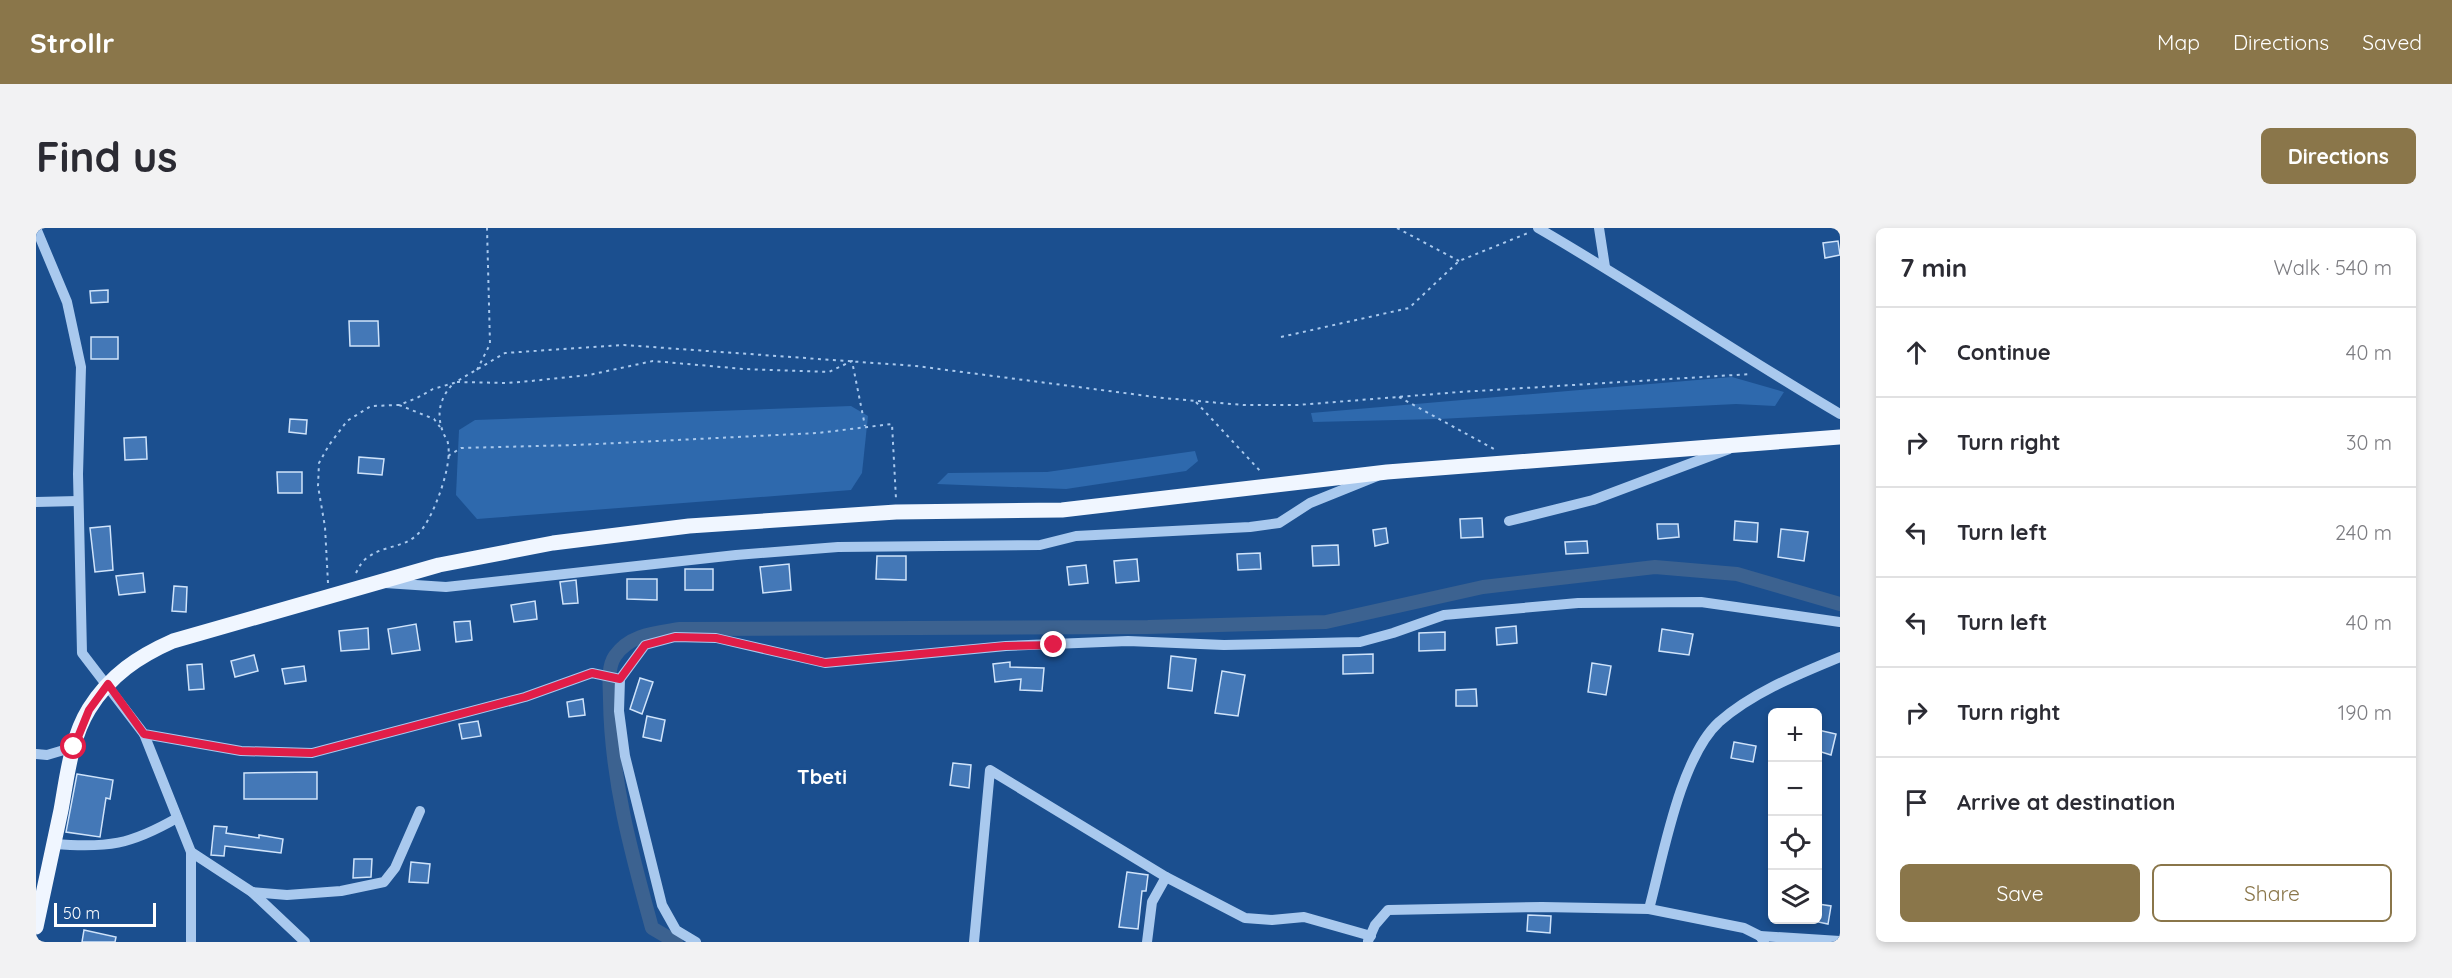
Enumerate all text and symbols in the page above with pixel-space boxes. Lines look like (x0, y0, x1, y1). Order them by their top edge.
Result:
text: Strollr (30, 25, 114, 60)
text: Map (2157, 29, 2200, 55)
text: Directions (2233, 29, 2329, 55)
text: Saved (2362, 29, 2422, 55)
button: Directions (2261, 128, 2416, 184)
text: Find us (36, 130, 178, 183)
text: 7 min (1900, 251, 1967, 284)
text: Walk · 540 m (2274, 255, 2392, 280)
icon: ahead (1900, 336, 1933, 369)
text: Continue (1957, 338, 2051, 366)
text: 40 m (2346, 340, 2392, 365)
icon: right (1900, 426, 1933, 459)
text: Turn right (1957, 428, 2061, 456)
text: 30 m (2346, 430, 2392, 455)
icon: left (1900, 516, 1933, 549)
text: Turn left (1957, 518, 2047, 546)
text: 240 m (2335, 520, 2392, 545)
icon: left (1900, 606, 1933, 639)
text: Turn left (1957, 608, 2047, 636)
text: 40 m (2346, 610, 2392, 635)
route end (1040, 631, 1066, 657)
icon: right (1900, 696, 1933, 729)
text: Turn right (1957, 698, 2061, 726)
text: 190 m (2338, 700, 2392, 725)
map controls (1768, 708, 1822, 924)
button: + (1768, 708, 1822, 762)
route start (60, 733, 86, 759)
button: − (1768, 762, 1822, 816)
district label: Tbeti (797, 764, 847, 789)
icon: arrive (1900, 786, 1933, 819)
text: Arrive at destination (1957, 788, 2175, 816)
button: locate (1768, 816, 1822, 870)
button: Save (1900, 864, 2140, 922)
button: Share (2152, 864, 2392, 922)
button: layers (1768, 870, 1822, 924)
scale bar (54, 900, 156, 928)
text: 50 m (63, 903, 100, 923)

